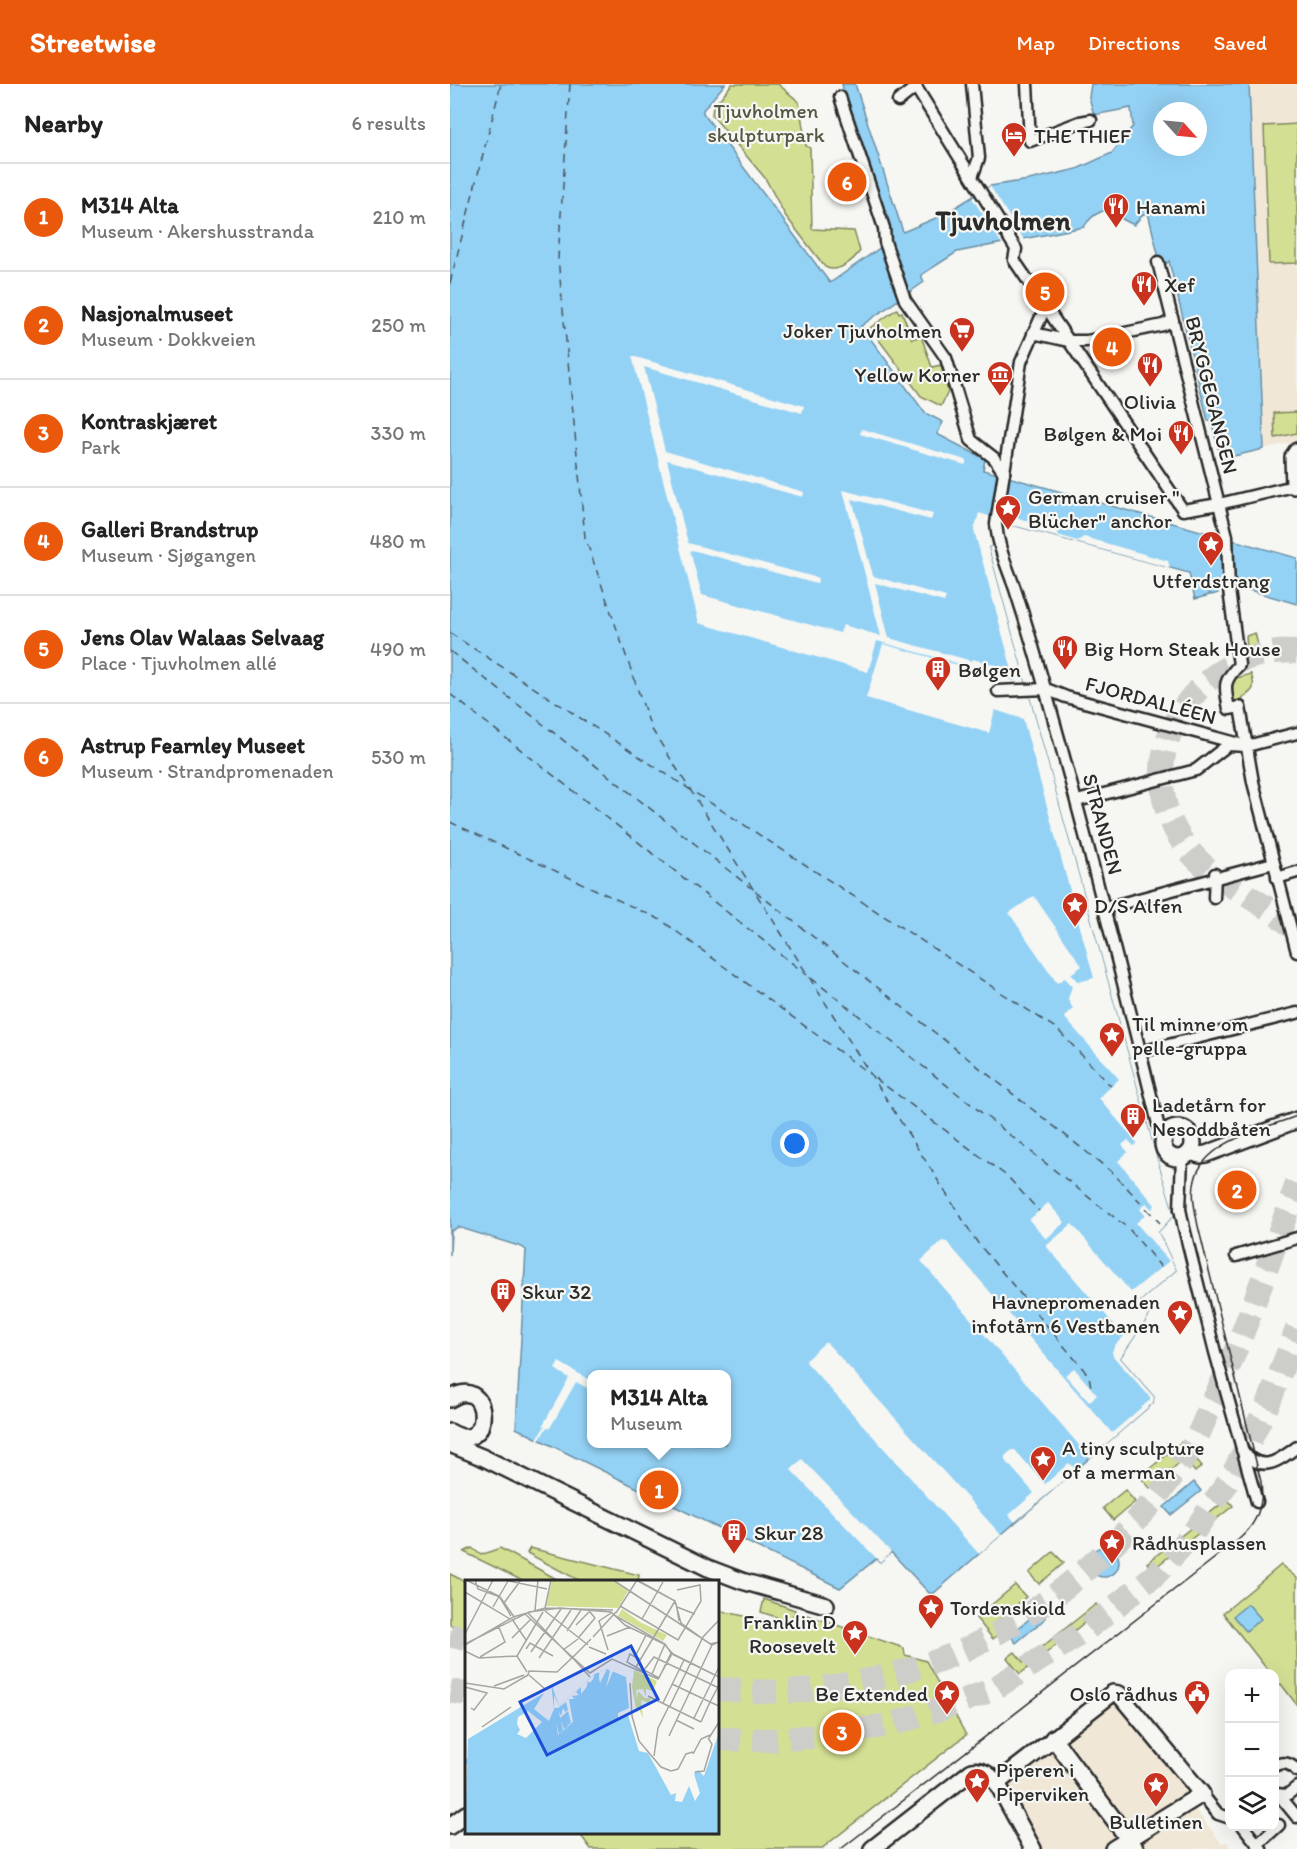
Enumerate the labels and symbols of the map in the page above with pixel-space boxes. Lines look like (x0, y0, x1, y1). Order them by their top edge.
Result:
park label: Tjuvholmen skulpturpark (707, 98, 825, 147)
north arrow (1153, 102, 1207, 156)
hotel icon: THE THIEF (999, 120, 1029, 158)
place label: THE THIEF (1034, 123, 1131, 148)
pin: 6 (828, 160, 866, 204)
restaurant icon: Hanami (1101, 191, 1131, 229)
place label: Hanami (1136, 194, 1206, 219)
district label: Tjuvholmen (934, 204, 1071, 237)
restaurant icon: Xef (1129, 269, 1159, 307)
pin: 5 (1026, 270, 1064, 314)
place label: Xef (1164, 272, 1195, 297)
street label: BRYGGEGANGEN (1180, 314, 1244, 476)
supermarket icon: Joker Tjuvholmen (947, 315, 977, 353)
place label: Joker Tjuvholmen (783, 318, 942, 343)
pin: 4 (1092, 324, 1132, 370)
restaurant icon: Olivia (1135, 350, 1165, 388)
museum icon: Yellow Korner (985, 359, 1015, 397)
place label: Yellow Korner (854, 362, 981, 387)
place label: Olivia (1124, 389, 1176, 414)
restaurant icon: Bølgen & Moi (1166, 418, 1196, 456)
place label: Bølgen & Moi (1044, 421, 1162, 446)
place label: German cruiser " Blücher" anchor (1028, 484, 1180, 533)
place icon: German cruiser " Blücher" anchor (993, 493, 1023, 531)
place icon: Utferdstrang (1196, 529, 1226, 567)
place label: Utferdstrang (1152, 568, 1270, 593)
restaurant icon: Big Horn Steak House (1050, 633, 1080, 671)
place label: Big Horn Steak House (1084, 636, 1281, 661)
building icon: Bølgen (923, 654, 953, 692)
place label: Bølgen (958, 657, 1021, 682)
street label: FJORDALLÉEN (1083, 671, 1219, 729)
street label: STRANDEN (1078, 771, 1128, 877)
place icon: D/S Alfen (1060, 890, 1090, 928)
place label: D/S Alfen (1094, 893, 1183, 918)
place label: Til minne om pelle-gruppa (1132, 1011, 1248, 1060)
place icon: Til minne om pelle-gruppa (1097, 1020, 1127, 1058)
place label: Ladetårn for Nesoddbåten (1152, 1092, 1271, 1141)
building icon: Ladetårn for Nesoddbåten (1118, 1101, 1148, 1139)
your location (780, 1129, 809, 1158)
pin: 2 (1218, 1168, 1256, 1212)
building icon: Skur 32 (488, 1276, 518, 1314)
place label: Skur 32 (522, 1279, 591, 1304)
place label: Havnepromenaden infotårn 6 Vestbanen (971, 1289, 1160, 1338)
place icon: Havnepromenaden infotårn 6 Vestbanen (1165, 1298, 1195, 1336)
place label: A tiny sculpture of a merman (1062, 1435, 1205, 1484)
place icon: A tiny sculpture of a merman (1028, 1444, 1058, 1482)
pin: 1 (640, 1468, 678, 1512)
building icon: Skur 28 (719, 1517, 749, 1555)
place label: Skur 28 (754, 1520, 823, 1545)
place icon: Rådhusplassen (1097, 1527, 1127, 1565)
place label: Rådhusplassen (1132, 1530, 1267, 1555)
inset map (465, 1580, 718, 1834)
place icon: Tordenskiold (916, 1592, 946, 1630)
place label: Tordenskiold (950, 1595, 1066, 1620)
place label: Franklin D Roosevelt (743, 1609, 836, 1658)
place icon: Franklin D Roosevelt (840, 1618, 870, 1656)
place icon: Be Extended (932, 1678, 962, 1716)
public building icon: Oslo rådhus (1182, 1678, 1212, 1716)
place label: Be Extended (815, 1681, 928, 1706)
place label: Oslo rådhus (1069, 1681, 1178, 1706)
pin: 3 (822, 1710, 862, 1754)
place label: Piperen i Piperviken (996, 1757, 1089, 1806)
place icon: Piperen i Piperviken (962, 1766, 992, 1804)
place icon: Bulletinen (1141, 1770, 1171, 1808)
place label: Bulletinen (1109, 1809, 1203, 1834)

